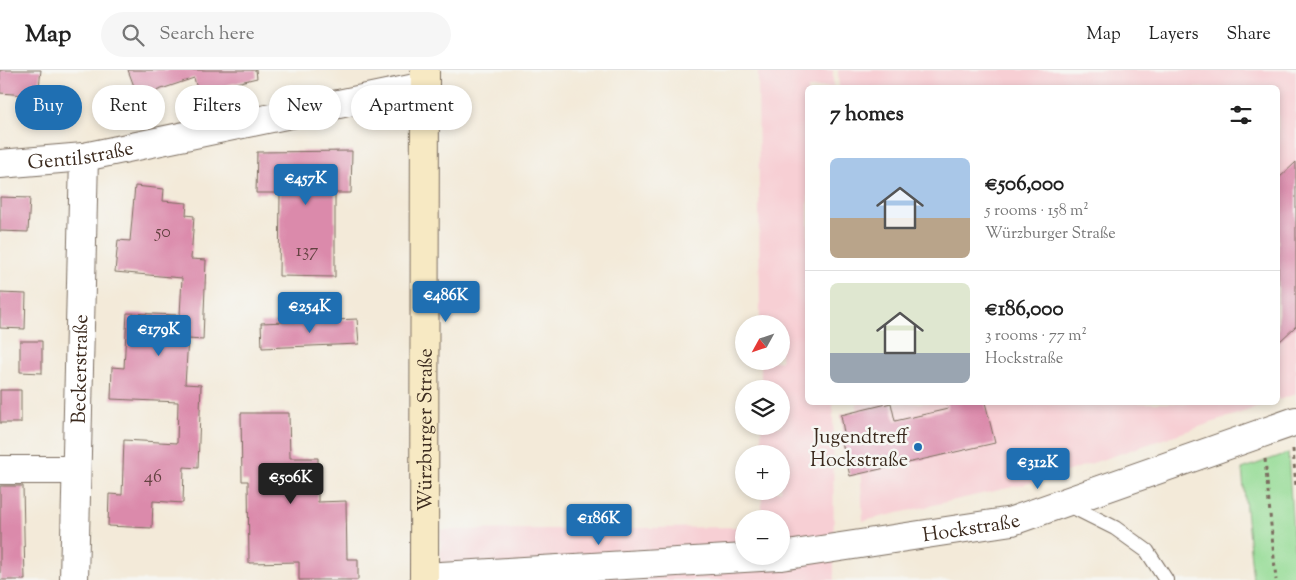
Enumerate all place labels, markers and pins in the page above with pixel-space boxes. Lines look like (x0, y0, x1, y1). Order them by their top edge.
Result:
pin: €457K (271, 164, 341, 206)
pin: €486K (411, 280, 481, 323)
pin: €254K (275, 292, 345, 334)
pin: €179K (124, 314, 194, 357)
place label: Jugendtreff Hockstraße (810, 424, 909, 476)
marker: Jugendtreff Hockstraße (912, 441, 924, 453)
pin: €312K (1003, 448, 1073, 490)
pin: €506K (256, 462, 326, 505)
pin: €186K (564, 504, 634, 546)

